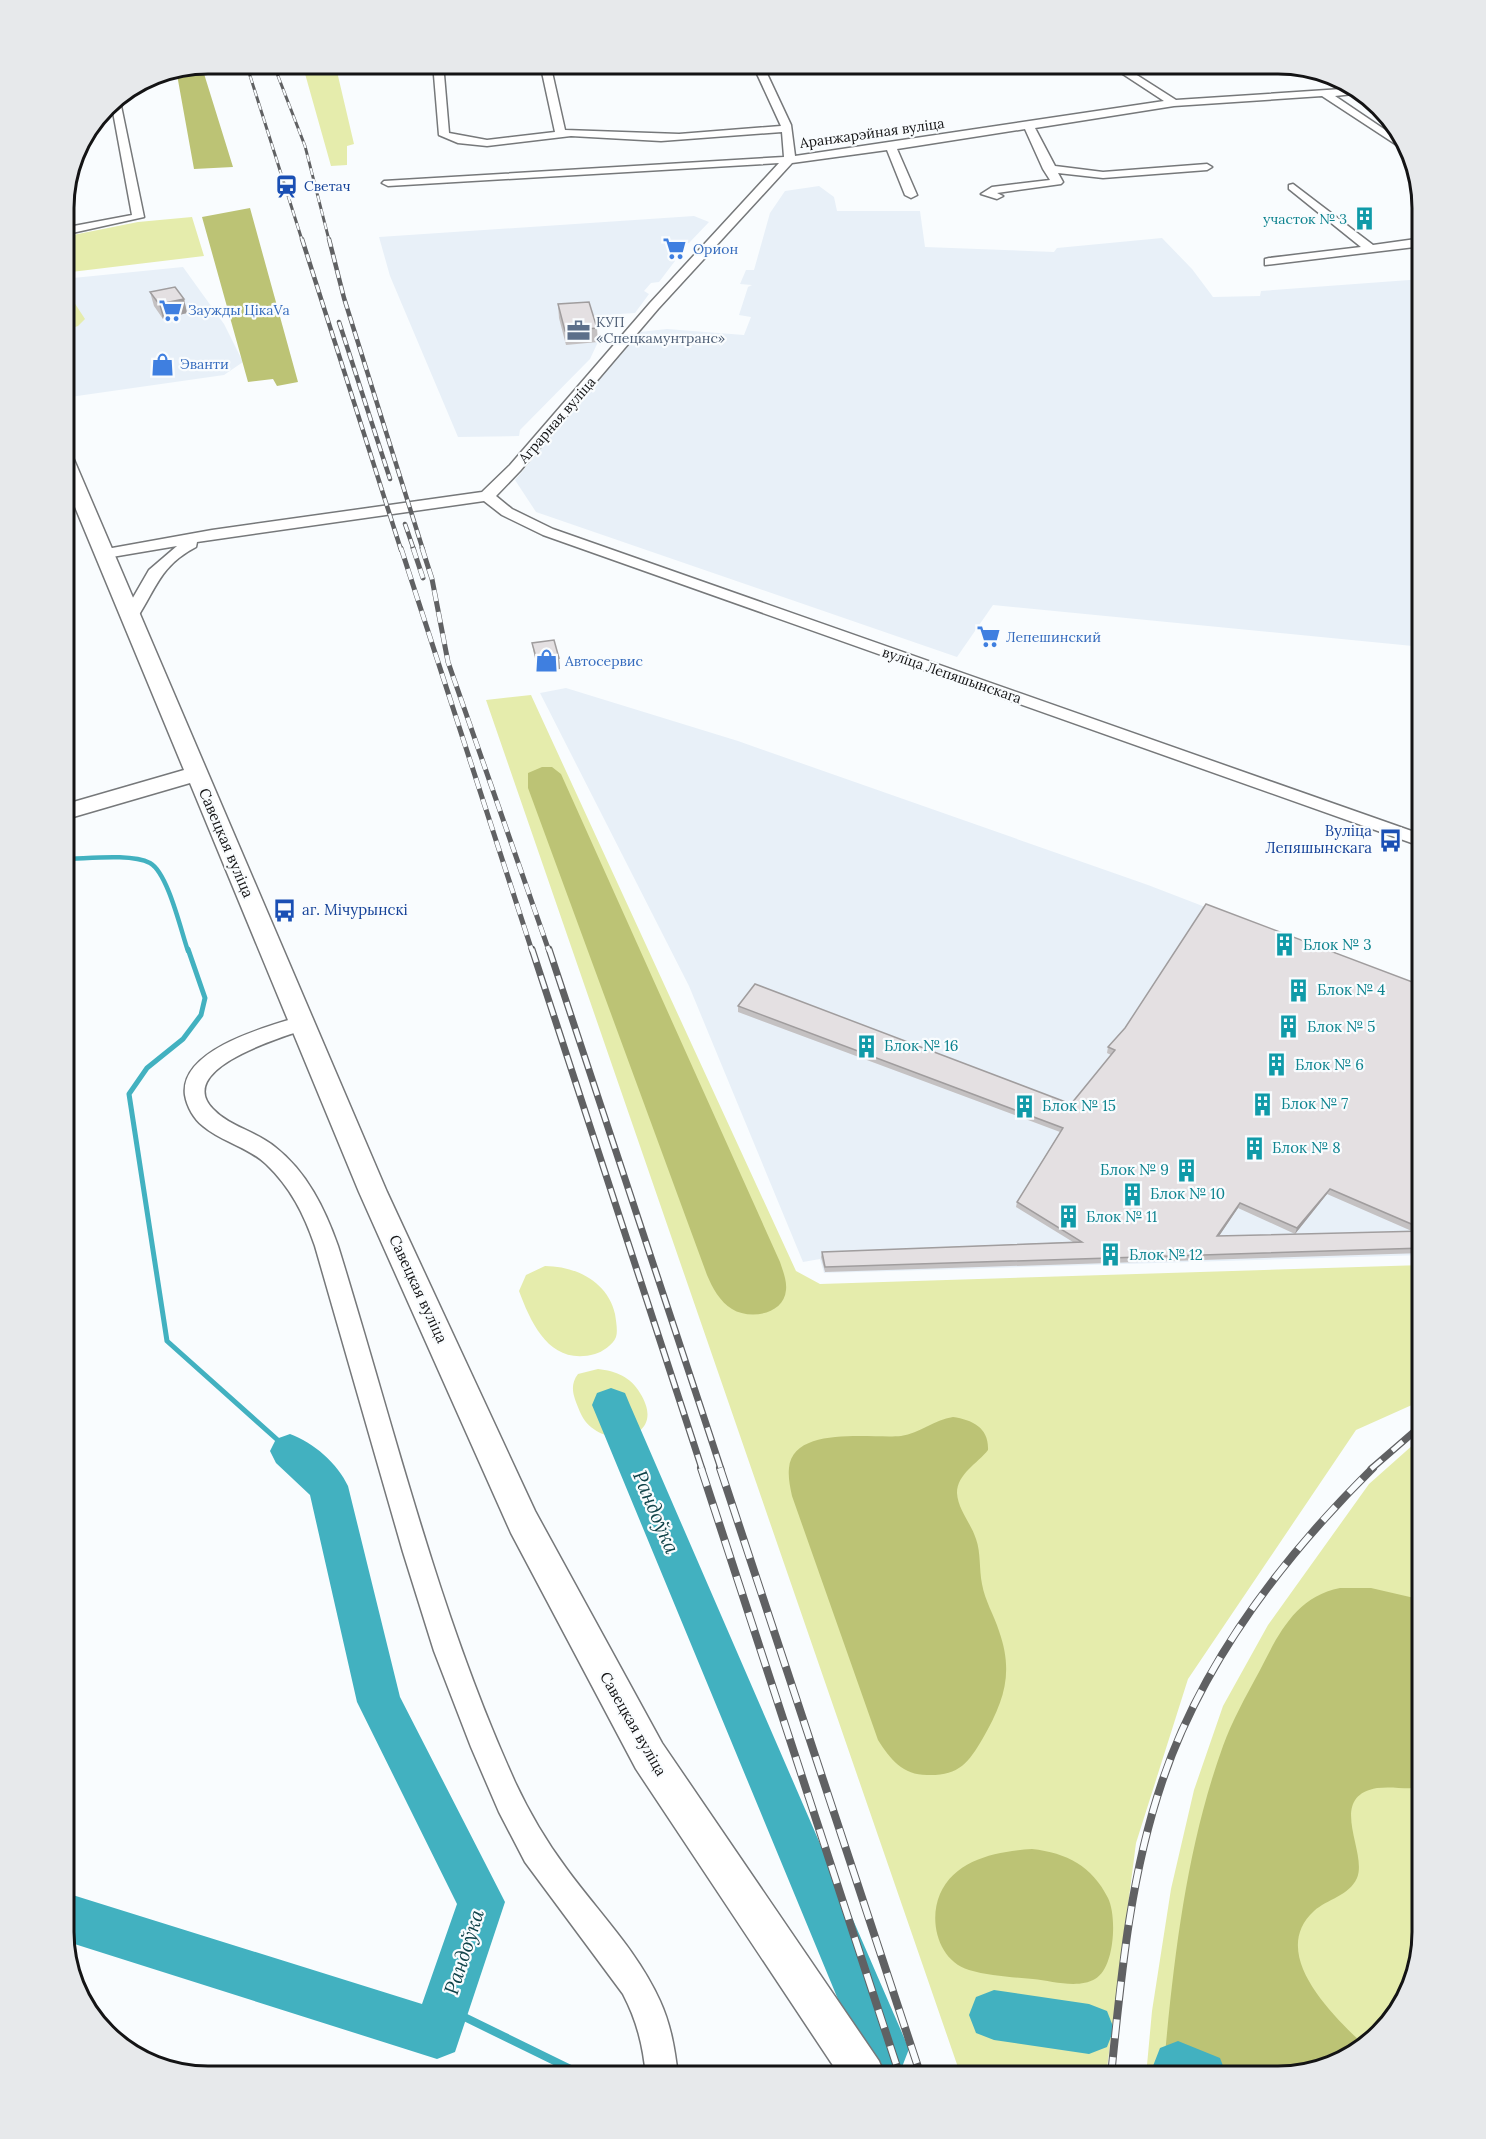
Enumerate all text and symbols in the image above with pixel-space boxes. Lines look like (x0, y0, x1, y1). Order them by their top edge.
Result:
street label: Аранжарэйная вуліца (798, 114, 945, 152)
station icon: Светач (273, 173, 299, 199)
place label: Светач (304, 177, 351, 195)
building icon: участок № 3 (1352, 206, 1378, 232)
place label: участок № 3 (1263, 210, 1347, 228)
supermarket icon: Орион (662, 236, 688, 262)
place label: Орион (693, 240, 738, 258)
supermarket icon: Заужды ЦікаVа (157, 297, 183, 323)
place label: Заужды ЦікаVа (188, 301, 290, 319)
place label: КУП «Спецкамунтранс» (596, 313, 725, 347)
office icon: КУП «Спецкамунтранс» (565, 317, 591, 343)
shop icon: Эванти (149, 351, 175, 377)
place label: Эванти (180, 355, 229, 373)
street label: Аграрная вуліца (514, 373, 599, 468)
supermarket icon: Лепешинский (975, 624, 1001, 650)
place label: Лепешинский (1006, 628, 1101, 646)
street label: вуліца Лепяшынскага (880, 643, 1024, 707)
shop icon: Автосервис (534, 648, 560, 674)
place label: Автосервис (564, 652, 643, 670)
street label: Савецкая вуліца (195, 785, 258, 901)
place label: Вуліца Лепяшынскага (1265, 821, 1372, 857)
bus stop icon: Вуліца Лепяшынскага (1377, 827, 1403, 853)
bus stop icon: аг. Мічурынскі (271, 897, 297, 923)
place label: аг. Мічурынскі (302, 900, 408, 919)
building icon: Блок № 3 (1272, 932, 1298, 958)
place label: Блок № 3 (1303, 935, 1372, 954)
building icon: Блок № 4 (1286, 977, 1312, 1003)
place label: Блок № 4 (1317, 980, 1385, 999)
building icon: Блок № 5 (1276, 1014, 1302, 1040)
place label: Блок № 5 (1307, 1017, 1375, 1036)
building icon: Блок № 16 (853, 1033, 879, 1059)
place label: Блок № 16 (884, 1036, 958, 1055)
building icon: Блок № 6 (1264, 1052, 1290, 1078)
place label: Блок № 6 (1295, 1055, 1364, 1074)
building icon: Блок № 7 (1250, 1091, 1276, 1117)
building icon: Блок № 15 (1011, 1093, 1037, 1119)
place label: Блок № 7 (1281, 1094, 1348, 1113)
place label: Блок № 15 (1042, 1096, 1116, 1115)
building icon: Блок № 8 (1241, 1135, 1267, 1161)
place label: Блок № 8 (1272, 1138, 1341, 1157)
building icon: Блок № 9 (1174, 1157, 1200, 1183)
place label: Блок № 9 (1100, 1160, 1169, 1179)
building icon: Блок № 10 (1119, 1181, 1145, 1207)
place label: Блок № 10 (1150, 1184, 1225, 1203)
building icon: Блок № 11 (1055, 1204, 1081, 1230)
place label: Блок № 11 (1086, 1207, 1157, 1226)
street label: Савецкая вуліца (385, 1232, 452, 1346)
building icon: Блок № 12 (1098, 1242, 1124, 1268)
place label: Блок № 12 (1129, 1245, 1203, 1264)
water label: Рандоўка (628, 1466, 685, 1557)
street label: Савецкая вуліца (596, 1668, 671, 1779)
water label: Рандоўка (438, 1906, 489, 1997)

